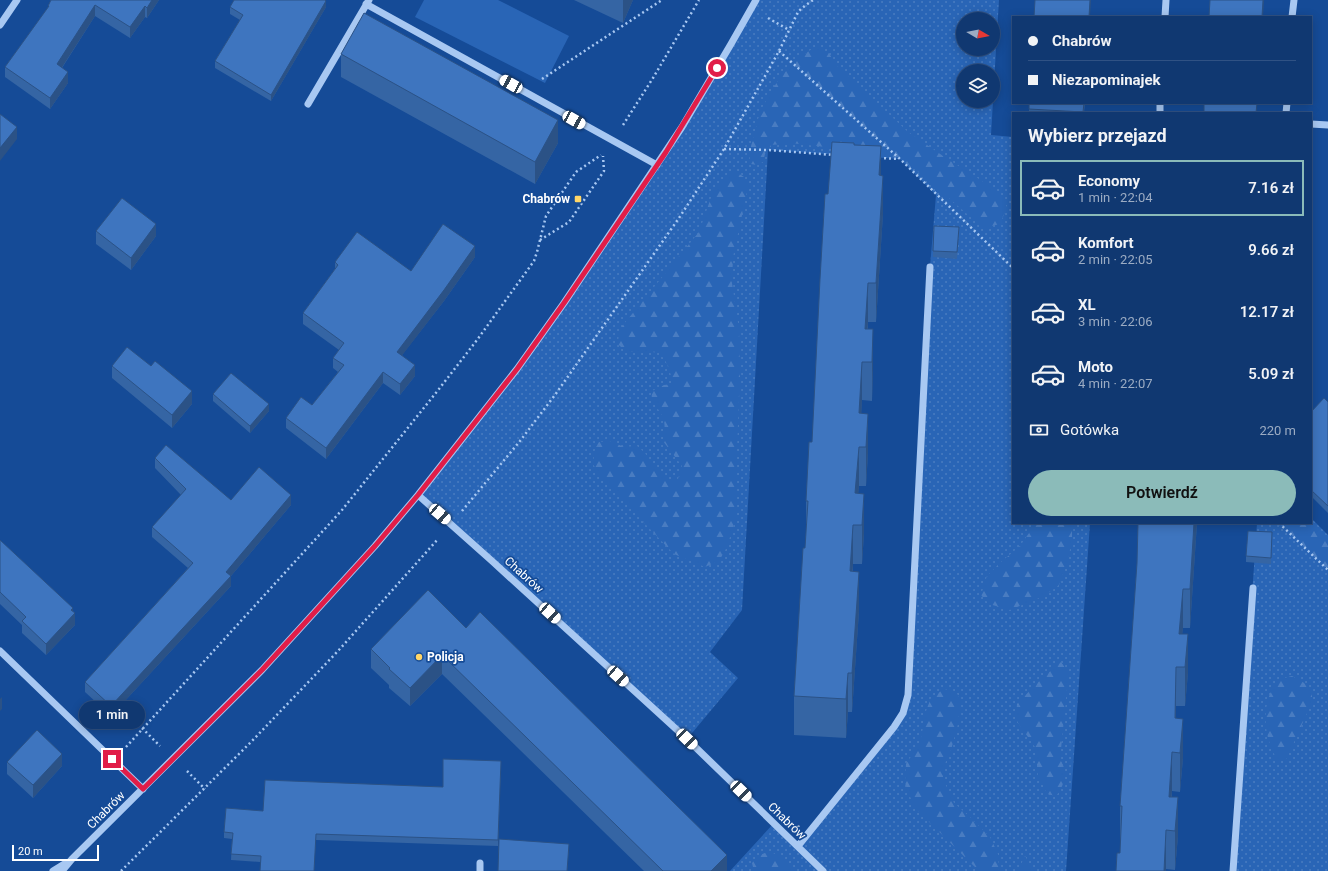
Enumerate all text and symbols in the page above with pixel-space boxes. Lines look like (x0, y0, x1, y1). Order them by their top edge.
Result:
north arrow (956, 12, 1000, 56)
map controls (956, 12, 1000, 108)
text: Chabrów (1052, 32, 1111, 50)
route start (708, 59, 726, 77)
button: layers (956, 64, 1000, 108)
text: Niezapominajek (1052, 71, 1161, 89)
car (498, 73, 524, 95)
car (561, 109, 587, 131)
text: Wybierz przejazd (1028, 125, 1167, 146)
icon: car (1030, 170, 1066, 206)
text: Economy (1078, 172, 1140, 190)
text: 7.16 zł (1248, 179, 1294, 197)
text: 1 min · 22:04 (1078, 190, 1153, 205)
place label: Chabrów (522, 192, 570, 206)
marker: Chabrów (573, 194, 583, 204)
icon: car (1030, 232, 1066, 268)
text: Komfort (1078, 234, 1134, 252)
text: 9.66 zł (1248, 241, 1294, 259)
text: 2 min · 22:05 (1078, 252, 1153, 267)
icon: car (1030, 294, 1066, 330)
text: XL (1078, 296, 1096, 314)
text: 12.17 zł (1240, 303, 1294, 321)
text: 3 min · 22:06 (1078, 314, 1153, 329)
icon: car (1030, 356, 1066, 392)
text: Moto (1078, 358, 1113, 376)
text: 5.09 zł (1248, 365, 1294, 383)
text: 4 min · 22:07 (1078, 376, 1153, 391)
icon: cash (1028, 419, 1050, 441)
text: Gotówka (1060, 421, 1119, 439)
text: 220 m (1259, 423, 1296, 438)
button: Potwierdź (1028, 470, 1296, 516)
car (427, 502, 453, 526)
street label: Chabrów (502, 554, 546, 596)
car (537, 601, 563, 625)
place label: Policja (427, 650, 464, 664)
marker: Policja (414, 652, 424, 662)
car (605, 664, 631, 688)
callout: 1 min (79, 701, 145, 729)
text: 1 min (96, 707, 128, 722)
car (674, 726, 700, 752)
route end (103, 750, 121, 768)
car (728, 778, 754, 804)
street label: Chabrów (84, 788, 128, 832)
street label: Chabrów (765, 799, 809, 843)
scale bar (12, 843, 99, 862)
text: 20 m (18, 845, 43, 858)

